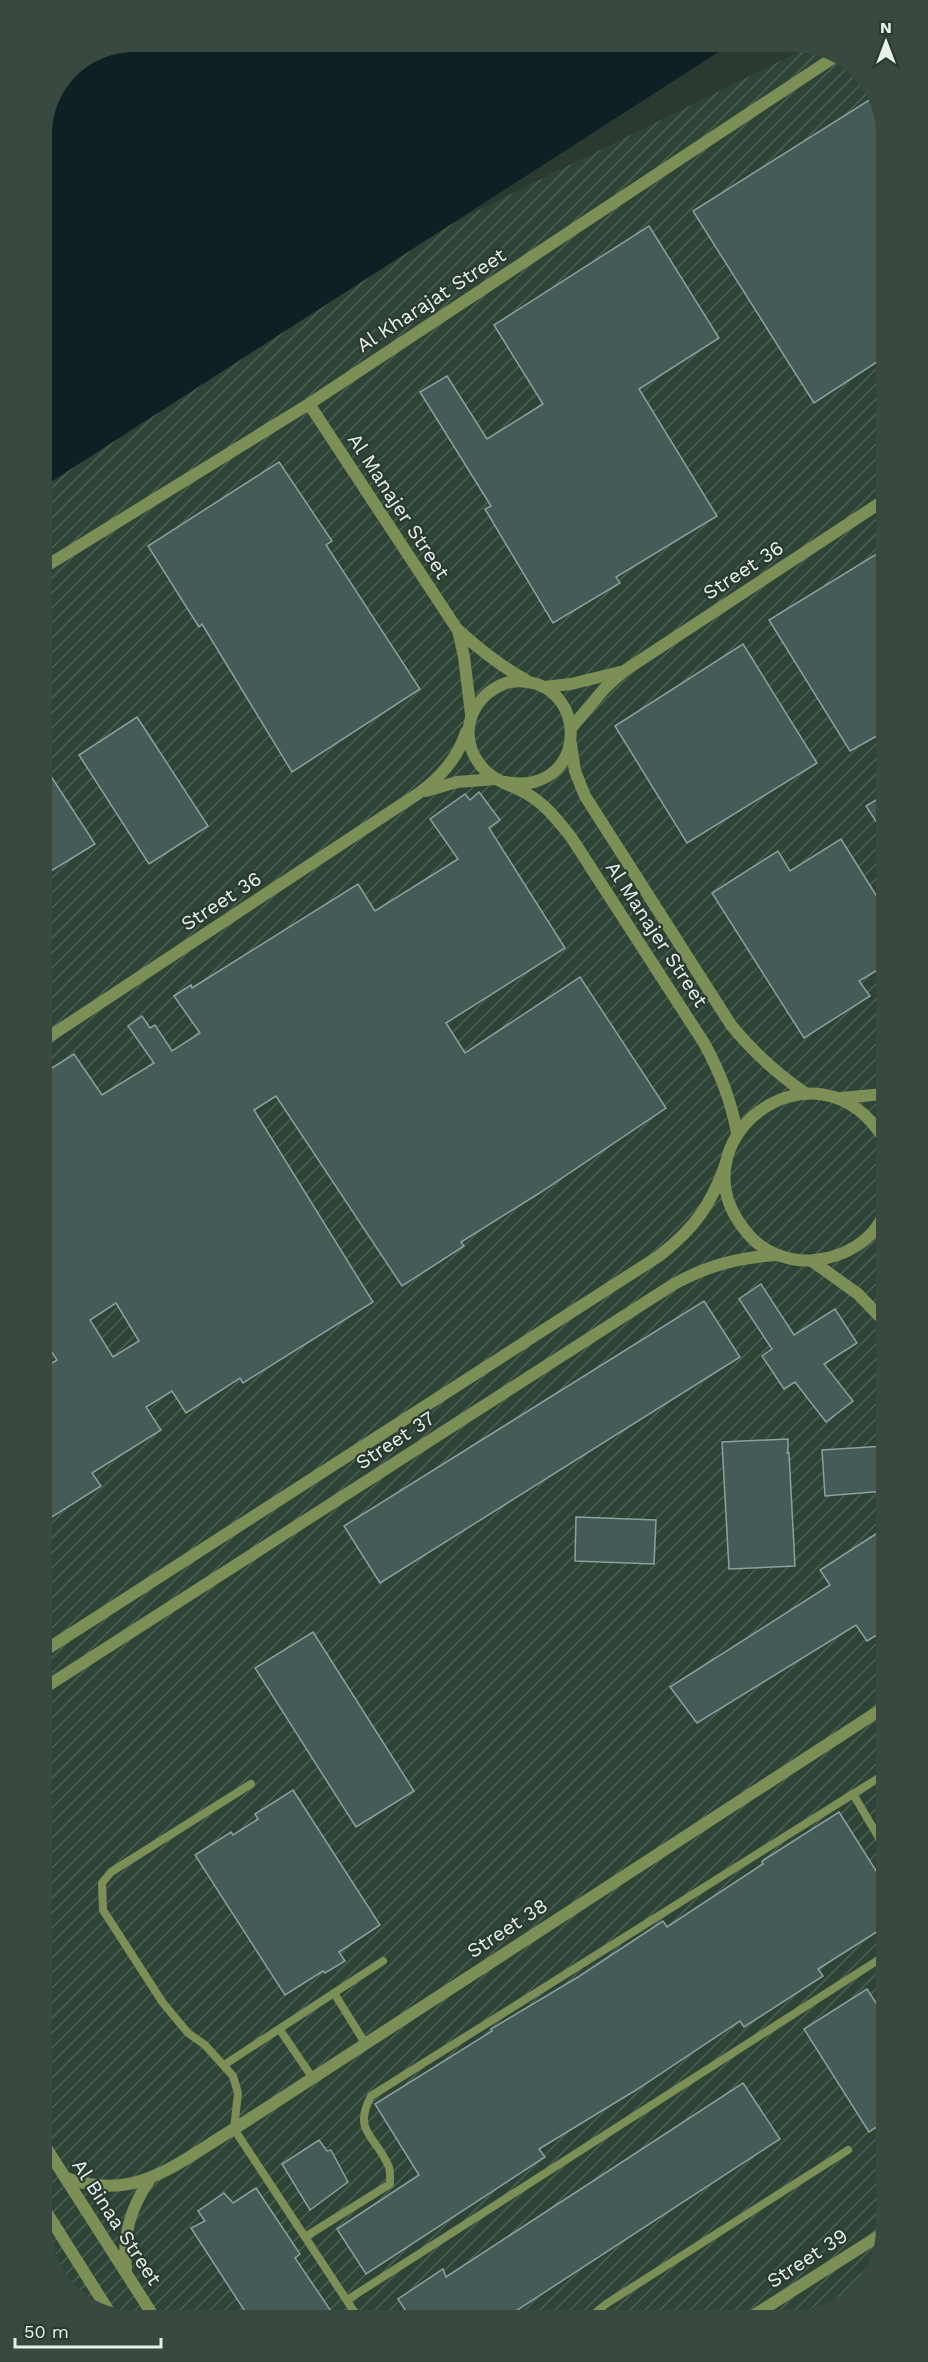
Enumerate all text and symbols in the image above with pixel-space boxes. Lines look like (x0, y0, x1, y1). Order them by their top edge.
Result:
north arrow (856, 12, 916, 72)
text: N (880, 18, 892, 37)
street label: Al Kharajat Street (352, 242, 511, 357)
street label: Al Manajer Street (343, 429, 455, 584)
street label: Street 36 (698, 535, 788, 605)
street label: Al Manajer Street (601, 857, 713, 1012)
street label: Street 36 (176, 866, 266, 936)
street label: Street 37 (351, 1406, 439, 1474)
street label: Street 38 (462, 1893, 552, 1963)
street label: Al Binaa Street (67, 2154, 167, 2290)
street label: Street 39 (762, 2223, 852, 2293)
scale bar (15, 2311, 160, 2349)
text: 50 m (24, 2321, 69, 2342)

